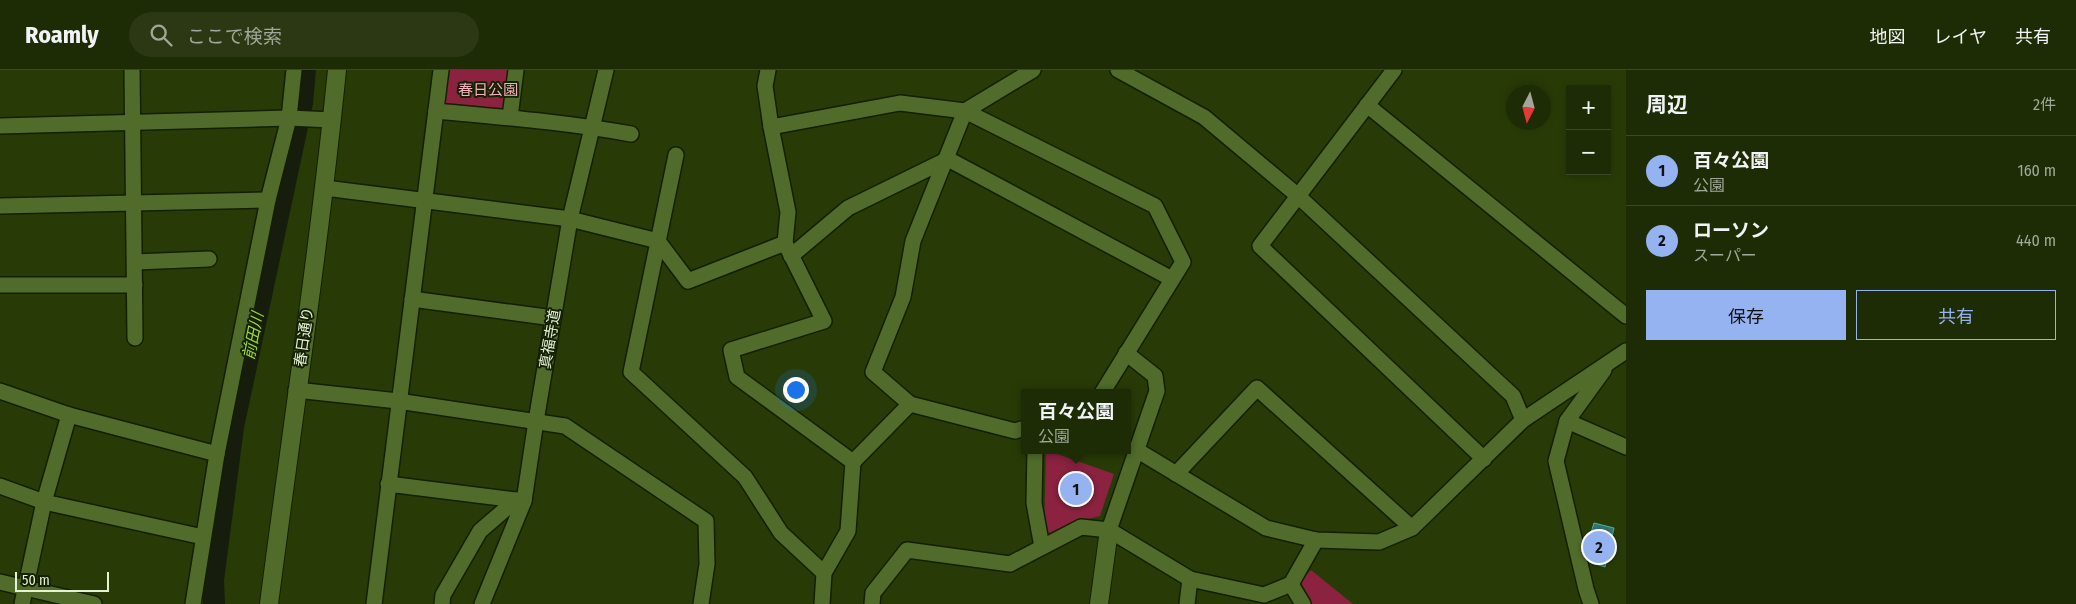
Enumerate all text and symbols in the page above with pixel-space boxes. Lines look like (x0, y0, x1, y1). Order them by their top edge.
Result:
search box (129, 12, 479, 57)
text: Roamly (25, 21, 99, 49)
icon: search (147, 21, 175, 49)
text: ここで検索 (187, 25, 282, 48)
text: 地図 (1870, 26, 1906, 48)
text: レイヤ (1934, 26, 1987, 48)
text: 共有 (2015, 26, 2051, 48)
park label: 春日公園 (458, 81, 518, 99)
north arrow (1506, 85, 1551, 130)
map controls (1566, 85, 1611, 175)
button: + (1566, 85, 1611, 130)
text: 周辺 (1646, 92, 1688, 118)
text: 2件 (2033, 95, 2056, 114)
button: − (1566, 130, 1611, 175)
text: 百々公園 (1693, 149, 1769, 172)
text: 1 (1659, 161, 1665, 180)
text: 160 m (2017, 161, 2056, 180)
text: 公園 (1693, 176, 1725, 195)
text: ローソン (1693, 219, 1769, 242)
text: 2 (1658, 231, 1666, 250)
text: 440 m (2016, 231, 2056, 250)
text: スーパー (1693, 246, 1757, 265)
button: 保存 (1646, 290, 1846, 340)
button: 共有 (1856, 290, 2056, 340)
street label: 春日通り (291, 306, 317, 368)
street label: 真福寺道 (536, 308, 564, 370)
water label: 前田川 (239, 309, 268, 361)
your location (783, 377, 809, 403)
popup (1021, 389, 1131, 454)
text: 百々公園 (1038, 400, 1114, 423)
text: 公園 (1038, 427, 1070, 446)
pin: 1 (1060, 470, 1092, 508)
pin: 2 (1583, 528, 1615, 566)
scale bar (15, 569, 109, 592)
text: 50 m (22, 572, 50, 589)

